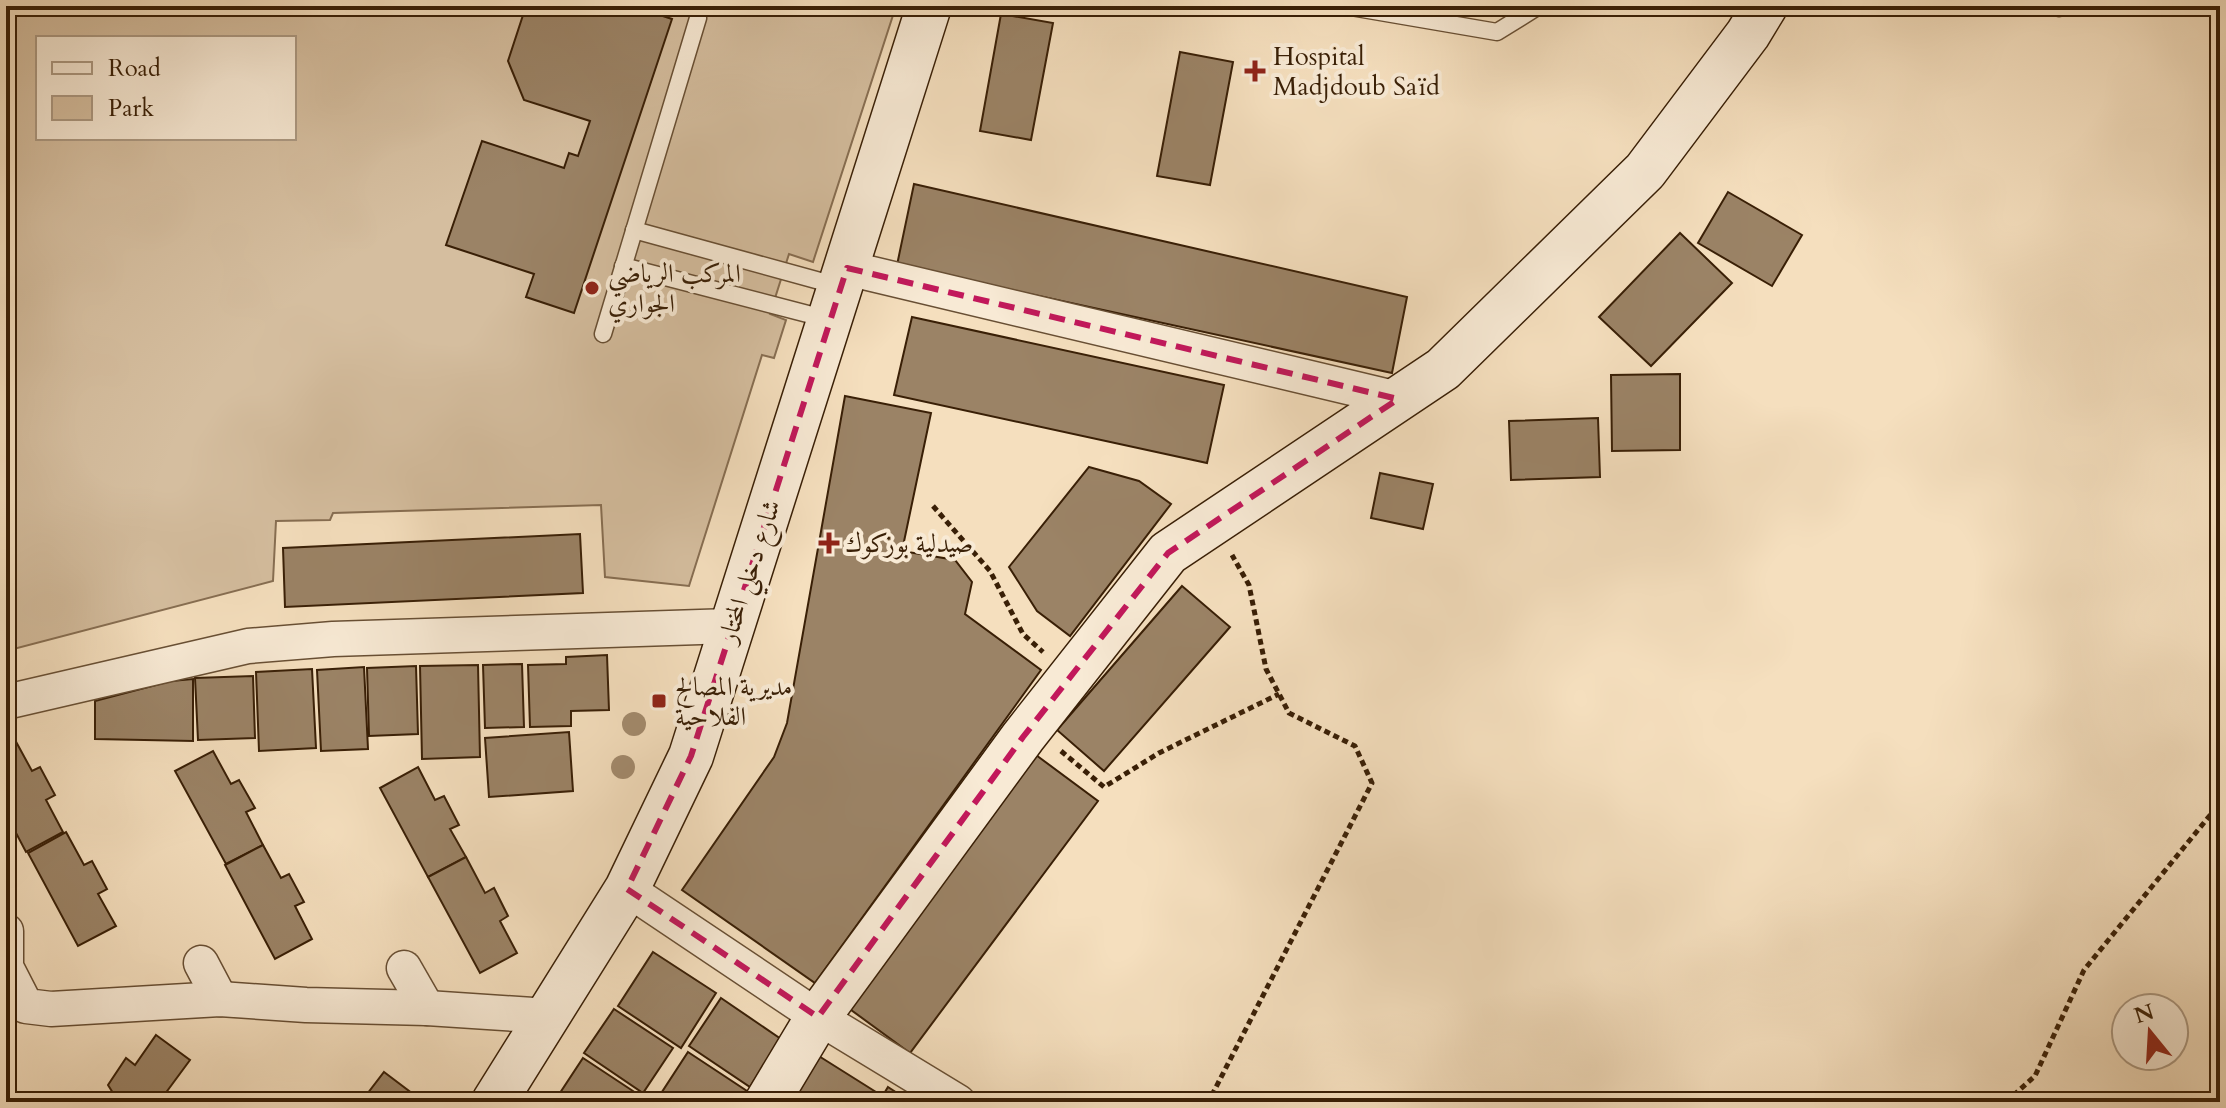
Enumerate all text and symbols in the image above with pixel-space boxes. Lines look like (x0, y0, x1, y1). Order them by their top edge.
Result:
legend (36, 36, 296, 140)
place label: Hospital Madjdoub Saïd (1273, 39, 1440, 104)
text: Road (108, 52, 161, 85)
marker: Hospital Madjdoub Saïd (1244, 60, 1266, 82)
text: Park (108, 92, 154, 125)
place label: المركب الرياضي الجواري (608, 256, 741, 324)
marker: المركب الرياضي الجواري (583, 279, 601, 297)
street label: شارع دخلي المختار (709, 495, 796, 652)
place label: صيدلية بوزكوك (845, 526, 973, 561)
marker: صيدلية بوزكوك (820, 534, 838, 552)
place label: مديرية المصالح الفلاحية (675, 669, 792, 734)
marker: مديرية المصالح الفلاحية (650, 692, 668, 710)
north arrow (2110, 992, 2190, 1072)
text: N (2130, 997, 2158, 1031)

